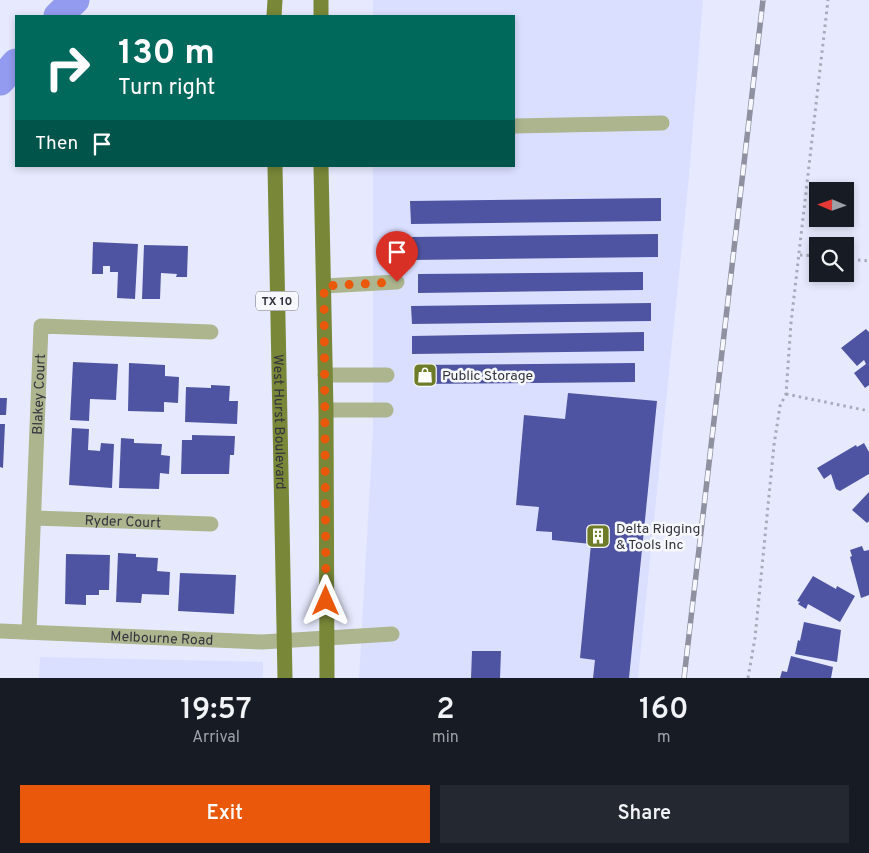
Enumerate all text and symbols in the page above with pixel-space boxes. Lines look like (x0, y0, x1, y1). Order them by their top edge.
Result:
text: 130 m (118, 32, 215, 76)
icon: right (35, 35, 100, 100)
text: Turn right (118, 75, 215, 102)
icon: arrive (88, 130, 116, 158)
text: Then (35, 132, 78, 156)
north arrow (809, 182, 854, 228)
map controls (809, 182, 854, 282)
pin (376, 231, 418, 282)
button: search (809, 237, 854, 282)
icon: arrive (383, 238, 411, 266)
road number: TX 10 (256, 292, 298, 310)
street label: Blakey Court (30, 353, 50, 435)
street label: West Hurst Boulevard (269, 354, 288, 490)
shop icon: Public Storage (412, 362, 438, 388)
place label: Public Storage (442, 368, 533, 385)
street label: Ryder Court (84, 513, 161, 532)
place label: Delta Rigging & Tools Inc (616, 521, 701, 554)
building icon: Delta Rigging & Tools Inc (585, 523, 611, 549)
position arrow (299, 574, 351, 626)
street label: Melbourne Road (110, 629, 214, 650)
text: 19:57 (180, 692, 252, 729)
text: 2 (436, 692, 455, 729)
text: 160 (639, 692, 689, 729)
text: Arrival (192, 728, 240, 748)
text: min (432, 728, 459, 748)
text: m (657, 728, 671, 748)
button: Exit (20, 785, 430, 843)
button: Share (440, 785, 849, 843)

